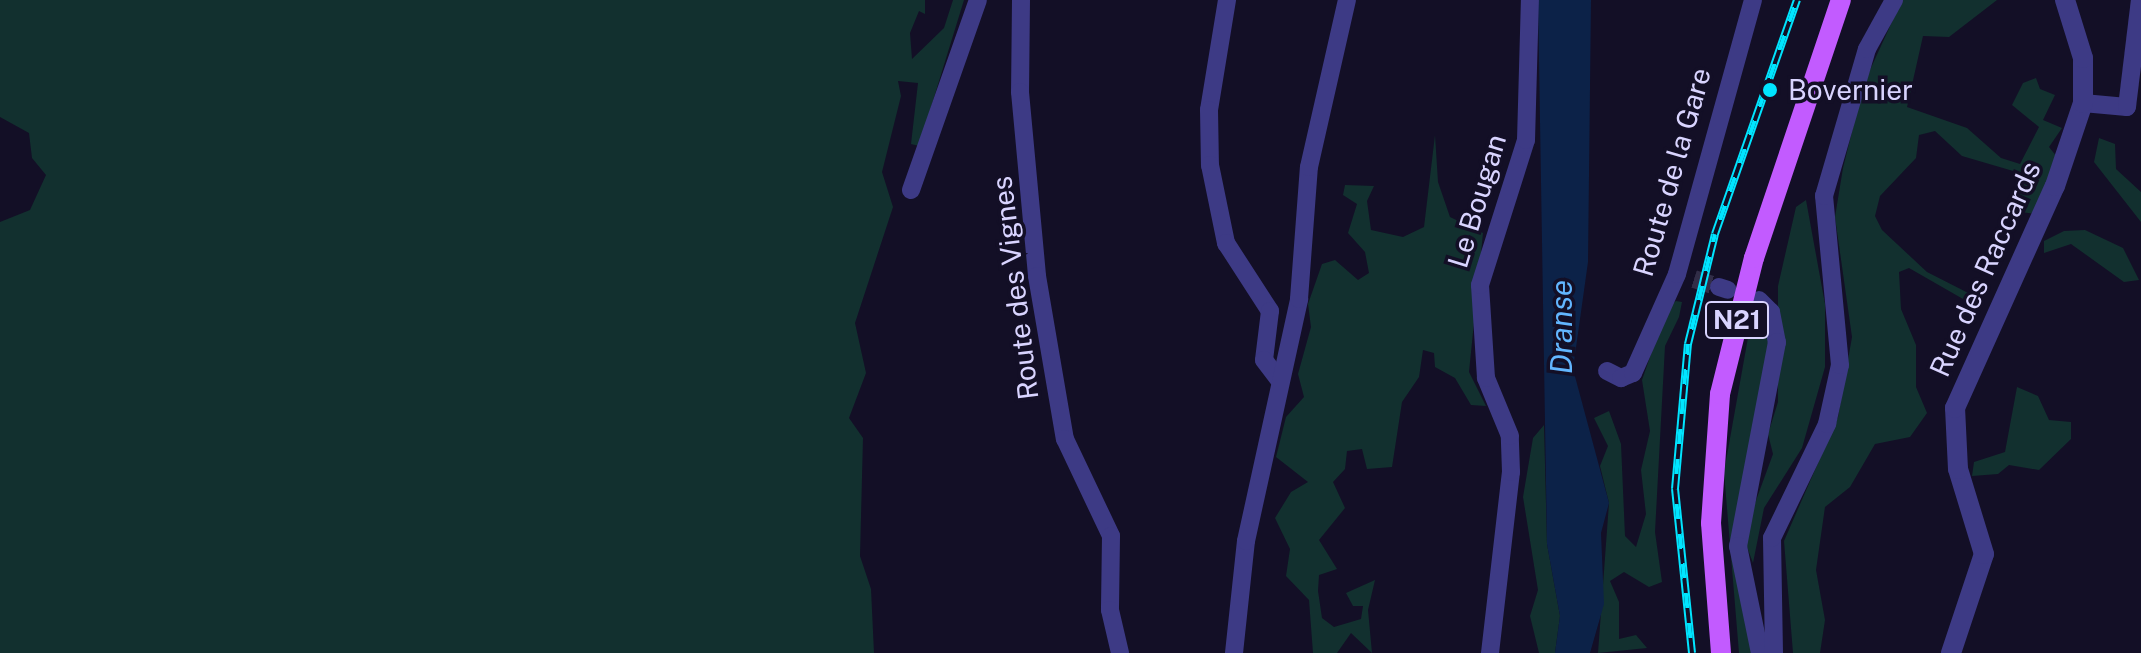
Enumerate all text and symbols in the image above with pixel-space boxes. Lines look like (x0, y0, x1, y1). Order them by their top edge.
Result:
street label: Route de la Gare (1626, 63, 1718, 281)
place label: Bovernier (1788, 73, 1913, 107)
marker: Bovernier (1759, 79, 1781, 101)
street label: Le Bougan (1441, 130, 1513, 272)
street label: Rue des Raccards (1922, 156, 2048, 382)
street label: Route des Vignes (985, 174, 1045, 402)
water label: Dranse (1543, 280, 1579, 374)
road number: N21 (1705, 298, 1769, 342)

